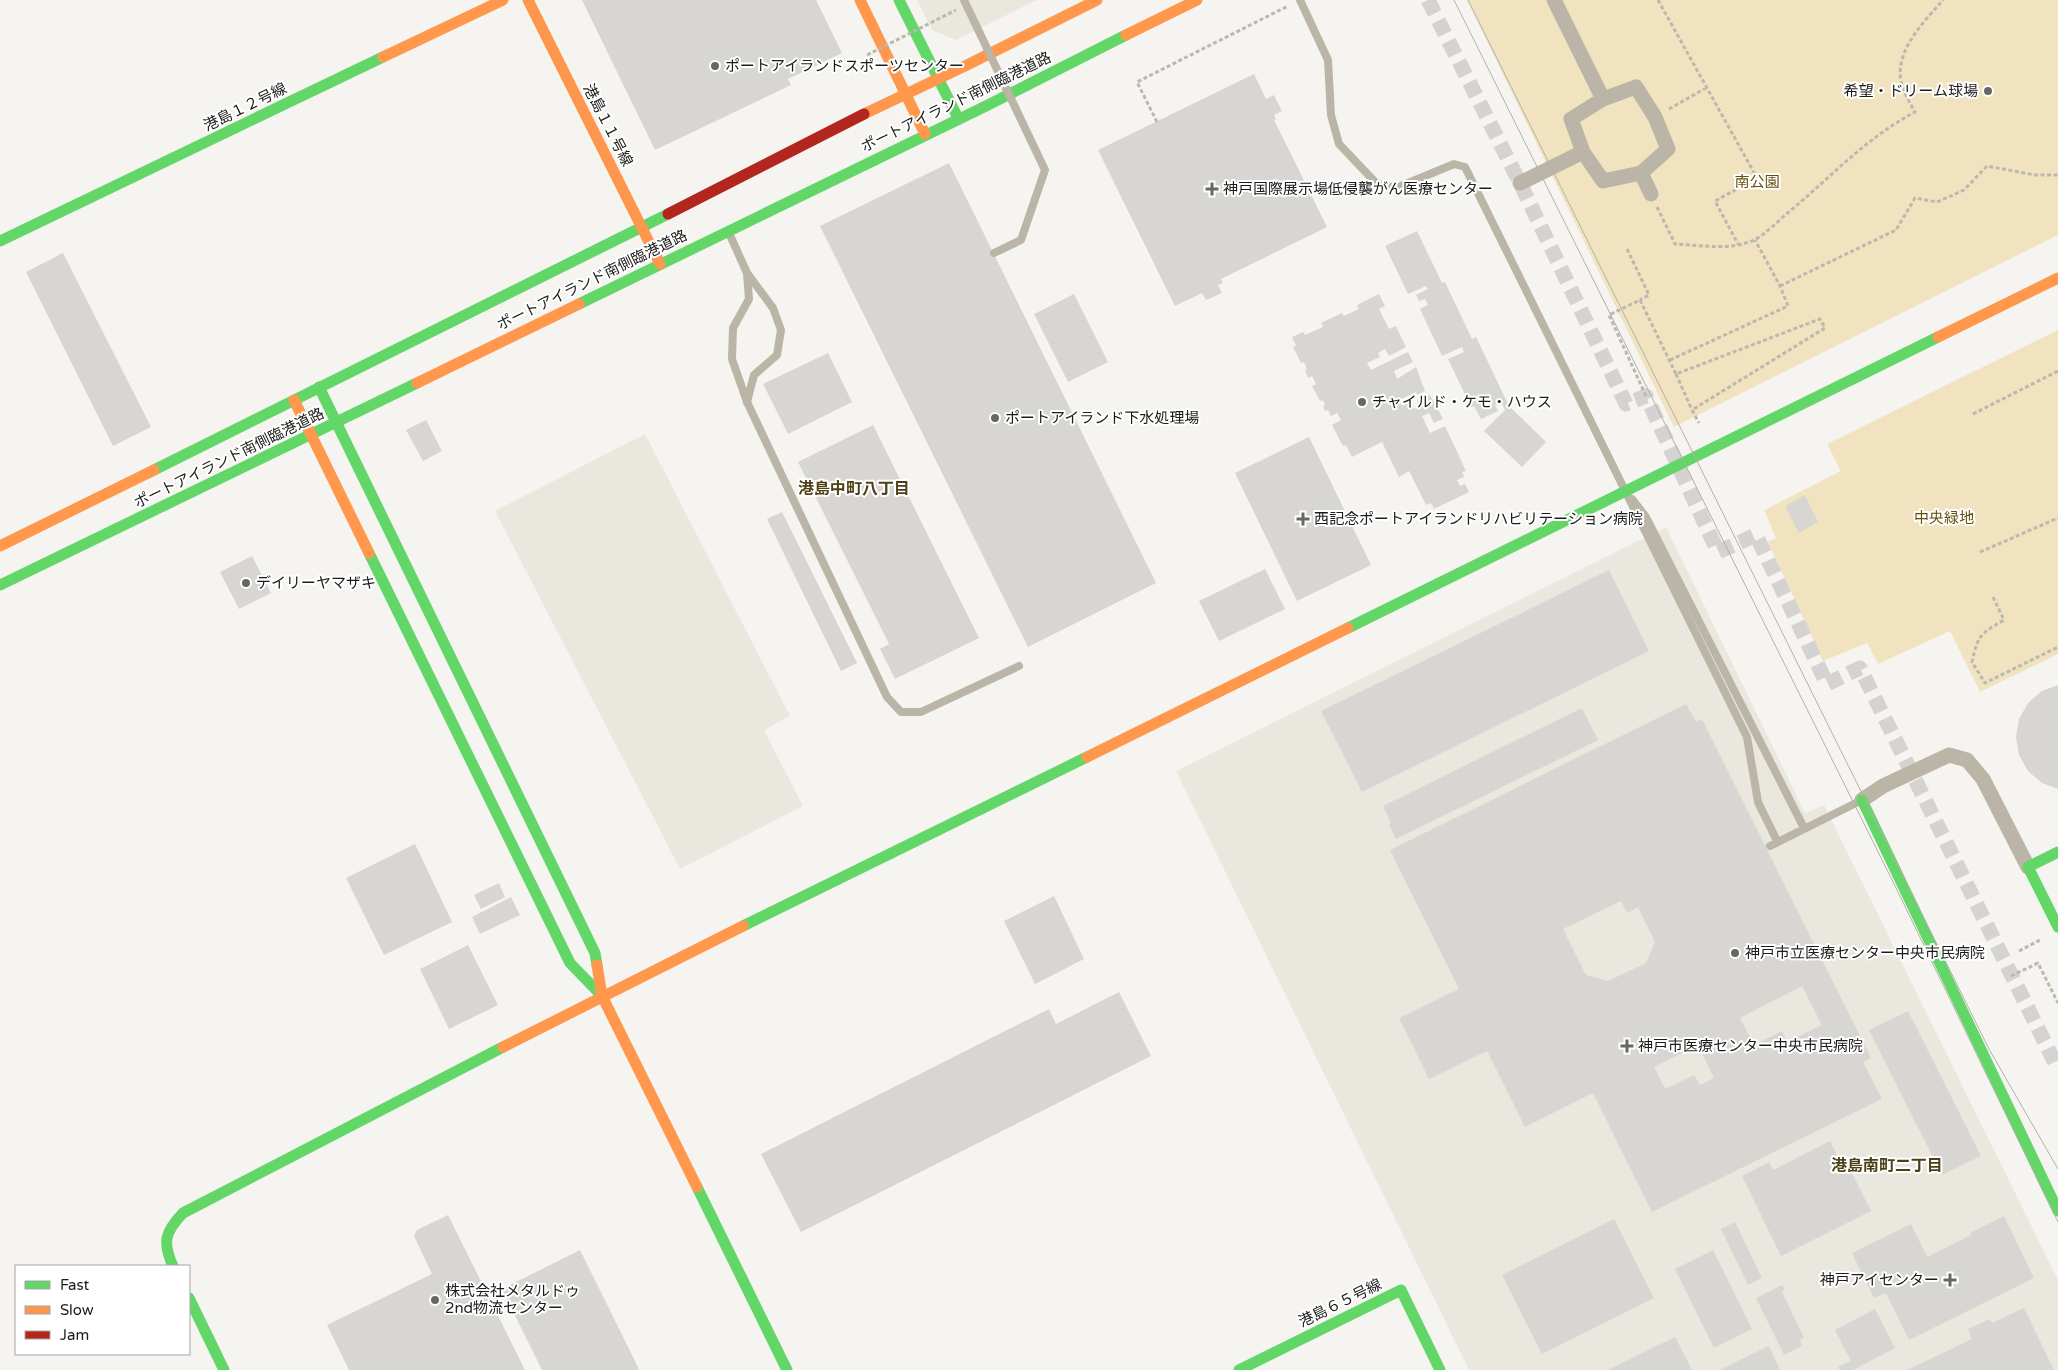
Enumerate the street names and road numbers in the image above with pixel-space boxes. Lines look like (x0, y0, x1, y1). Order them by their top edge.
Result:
street label: ポートアイランド南側臨港道路 (858, 48, 1054, 156)
street label: 港島１２号線 (201, 79, 289, 135)
street label: 港島１１号線 (580, 81, 636, 169)
street label: ポートアイランド南側臨港道路 (494, 226, 690, 334)
street label: ポートアイランド南側臨港道路 (131, 404, 327, 512)
street label: 港島６５号線 (1296, 1275, 1384, 1331)

